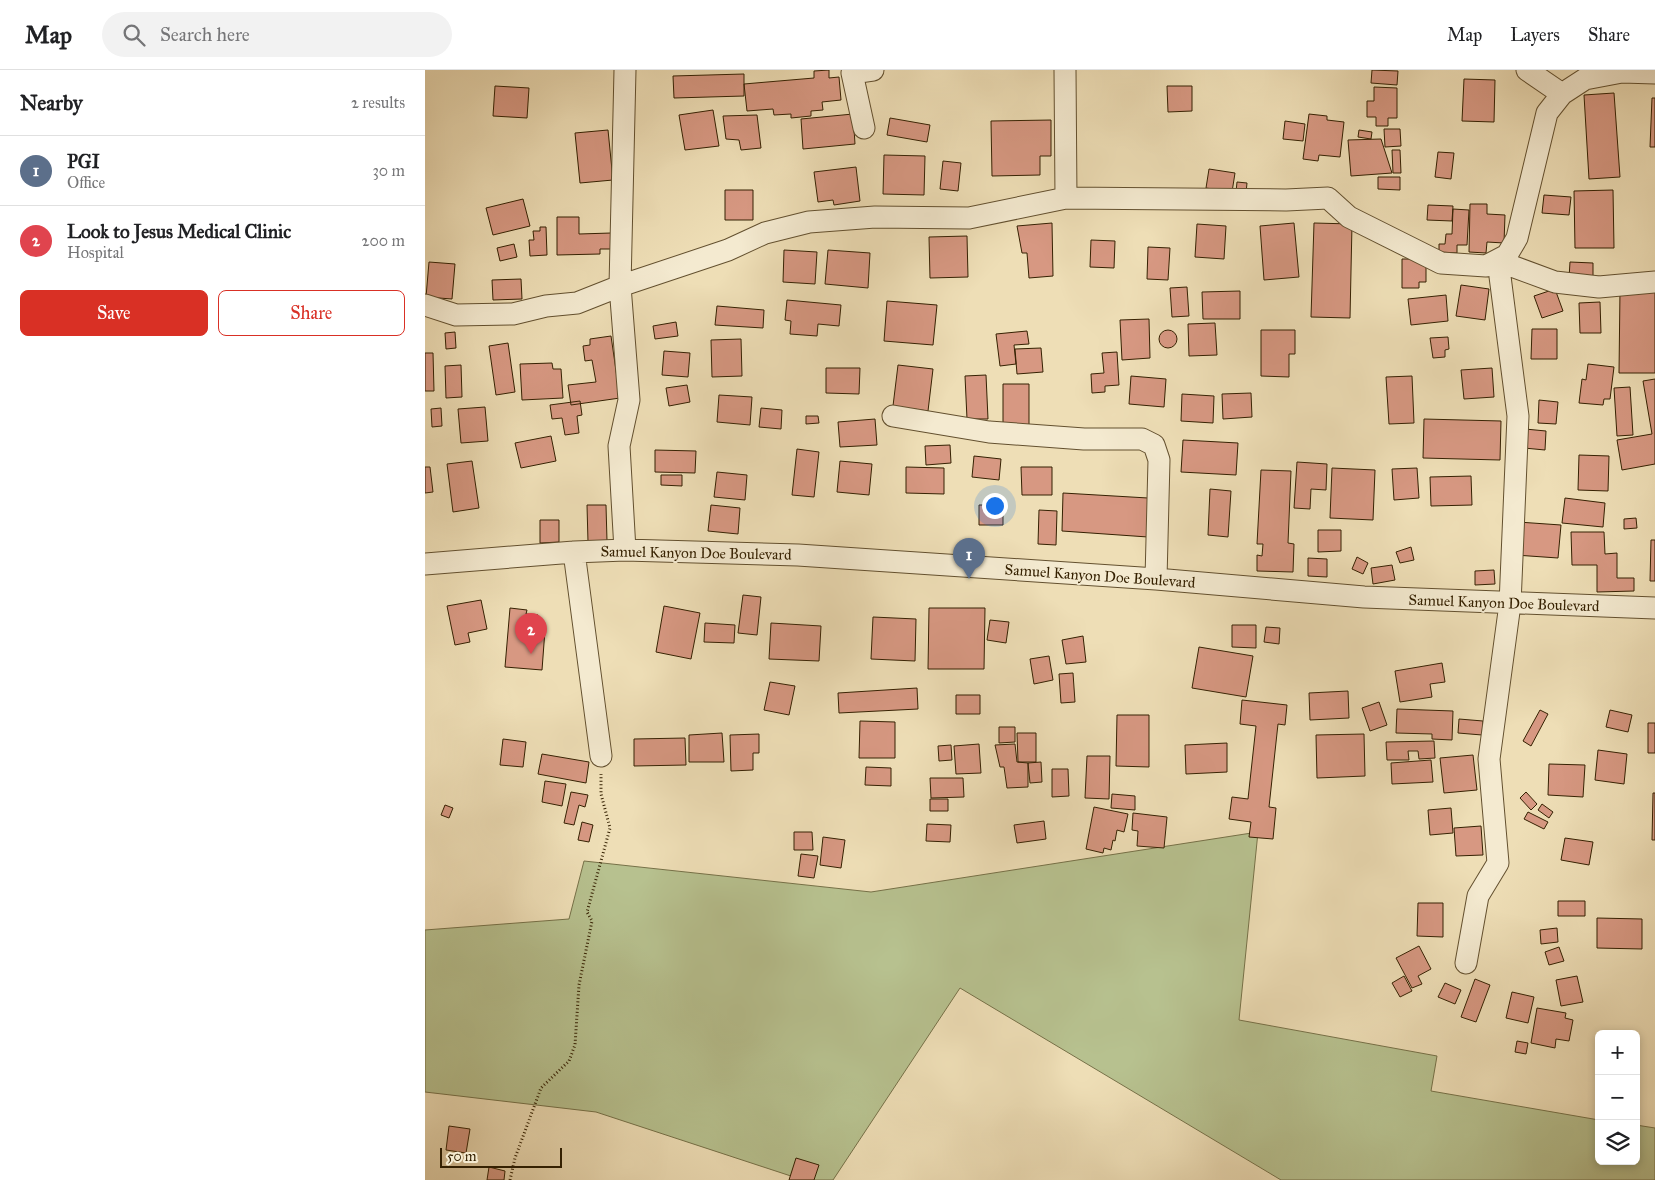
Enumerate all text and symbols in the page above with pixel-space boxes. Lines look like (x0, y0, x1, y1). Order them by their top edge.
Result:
search box (102, 12, 452, 57)
text: Map (25, 20, 72, 50)
icon: search (120, 21, 148, 49)
text: Search here (160, 23, 250, 46)
text: Map (1447, 24, 1482, 46)
text: Layers (1510, 24, 1560, 46)
text: Share (1588, 24, 1630, 46)
text: Nearby (20, 90, 83, 116)
text: 2 results (351, 93, 405, 112)
text: PGI (67, 150, 100, 173)
text: 1 (33, 161, 39, 180)
text: 30 m (372, 161, 405, 180)
text: Office (67, 173, 105, 192)
text: Look to Jesus Medical Clinic (67, 220, 291, 243)
text: 2 (32, 231, 40, 250)
text: 200 m (362, 231, 405, 250)
text: Hospital (67, 243, 124, 262)
button: Save (20, 290, 208, 336)
button: Share (218, 290, 405, 336)
your location (982, 493, 1008, 519)
pin: 1 (953, 538, 985, 579)
street label: Samuel Kanyon Doe Boulevard (600, 542, 792, 564)
street label: Samuel Kanyon Doe Boulevard (1004, 560, 1196, 592)
street label: Samuel Kanyon Doe Boulevard (1408, 591, 1600, 615)
pin: 2 (515, 613, 547, 654)
map controls (1595, 1030, 1640, 1165)
button: + (1595, 1030, 1640, 1075)
button: − (1595, 1075, 1640, 1120)
button: layers (1595, 1120, 1640, 1165)
scale bar (440, 1145, 563, 1168)
text: 50 m (447, 1148, 476, 1165)

